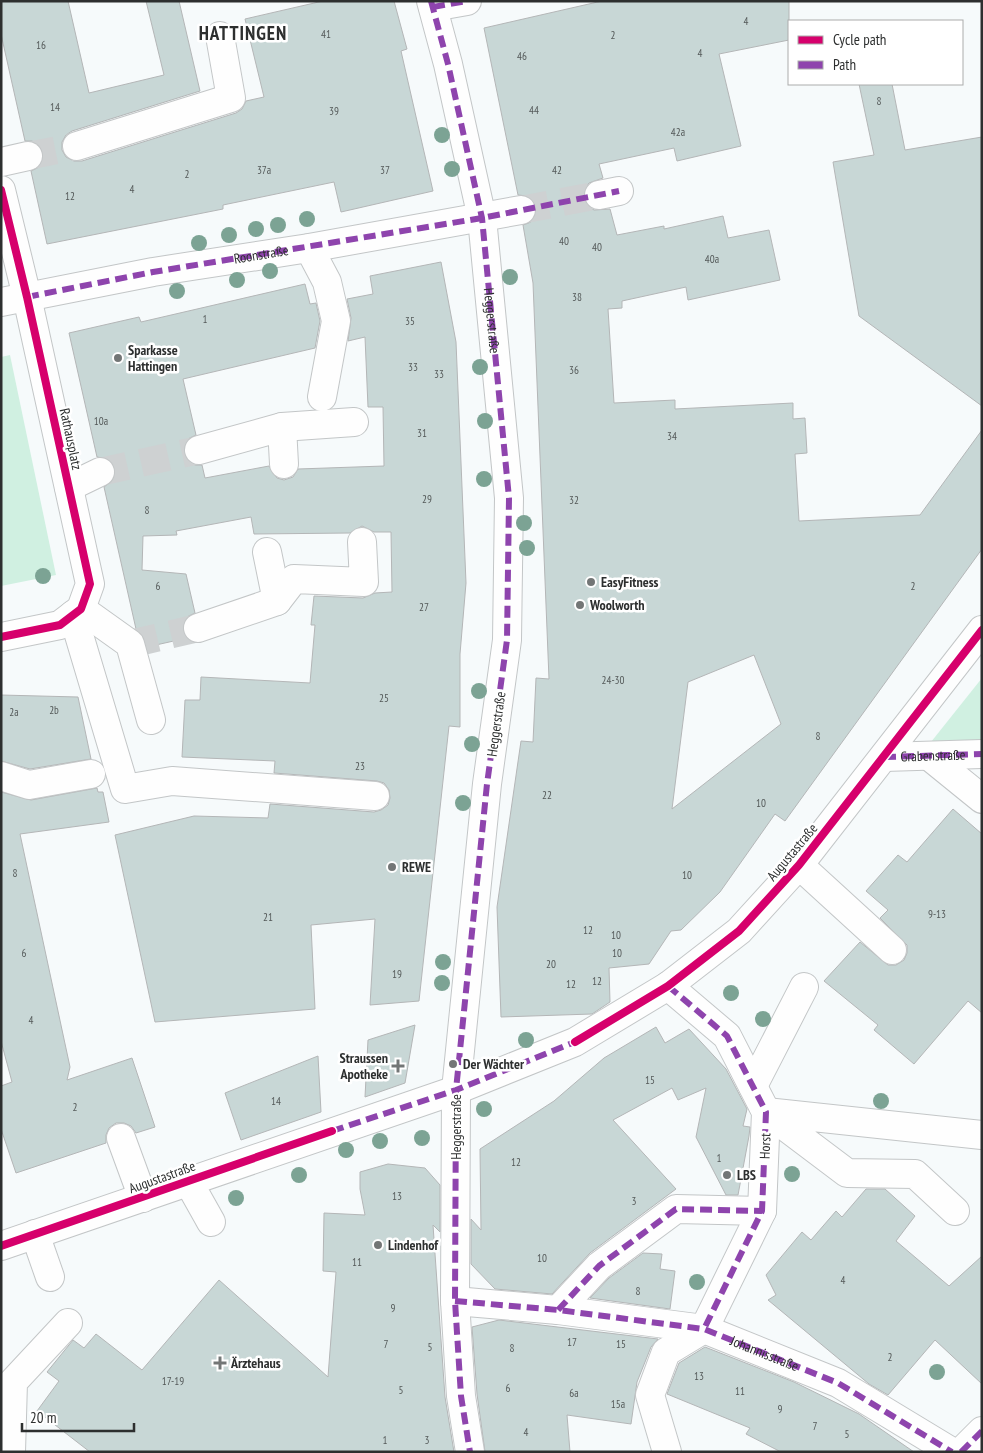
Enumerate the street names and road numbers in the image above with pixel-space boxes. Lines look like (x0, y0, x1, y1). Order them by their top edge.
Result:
street label: Roonstraße (232, 241, 290, 268)
street label: Heggerstraße (480, 287, 504, 354)
street label: Rathausplatz (56, 407, 86, 471)
street label: Heggerstraße (483, 690, 510, 758)
street label: Grabenstraße (900, 746, 966, 765)
street label: Augustastraße (763, 819, 821, 884)
street label: Heggerstraße (447, 1094, 465, 1160)
street label: Horst (756, 1133, 774, 1159)
street label: Augustastraße (126, 1157, 198, 1197)
street label: Johannisstraße (727, 1331, 802, 1375)

